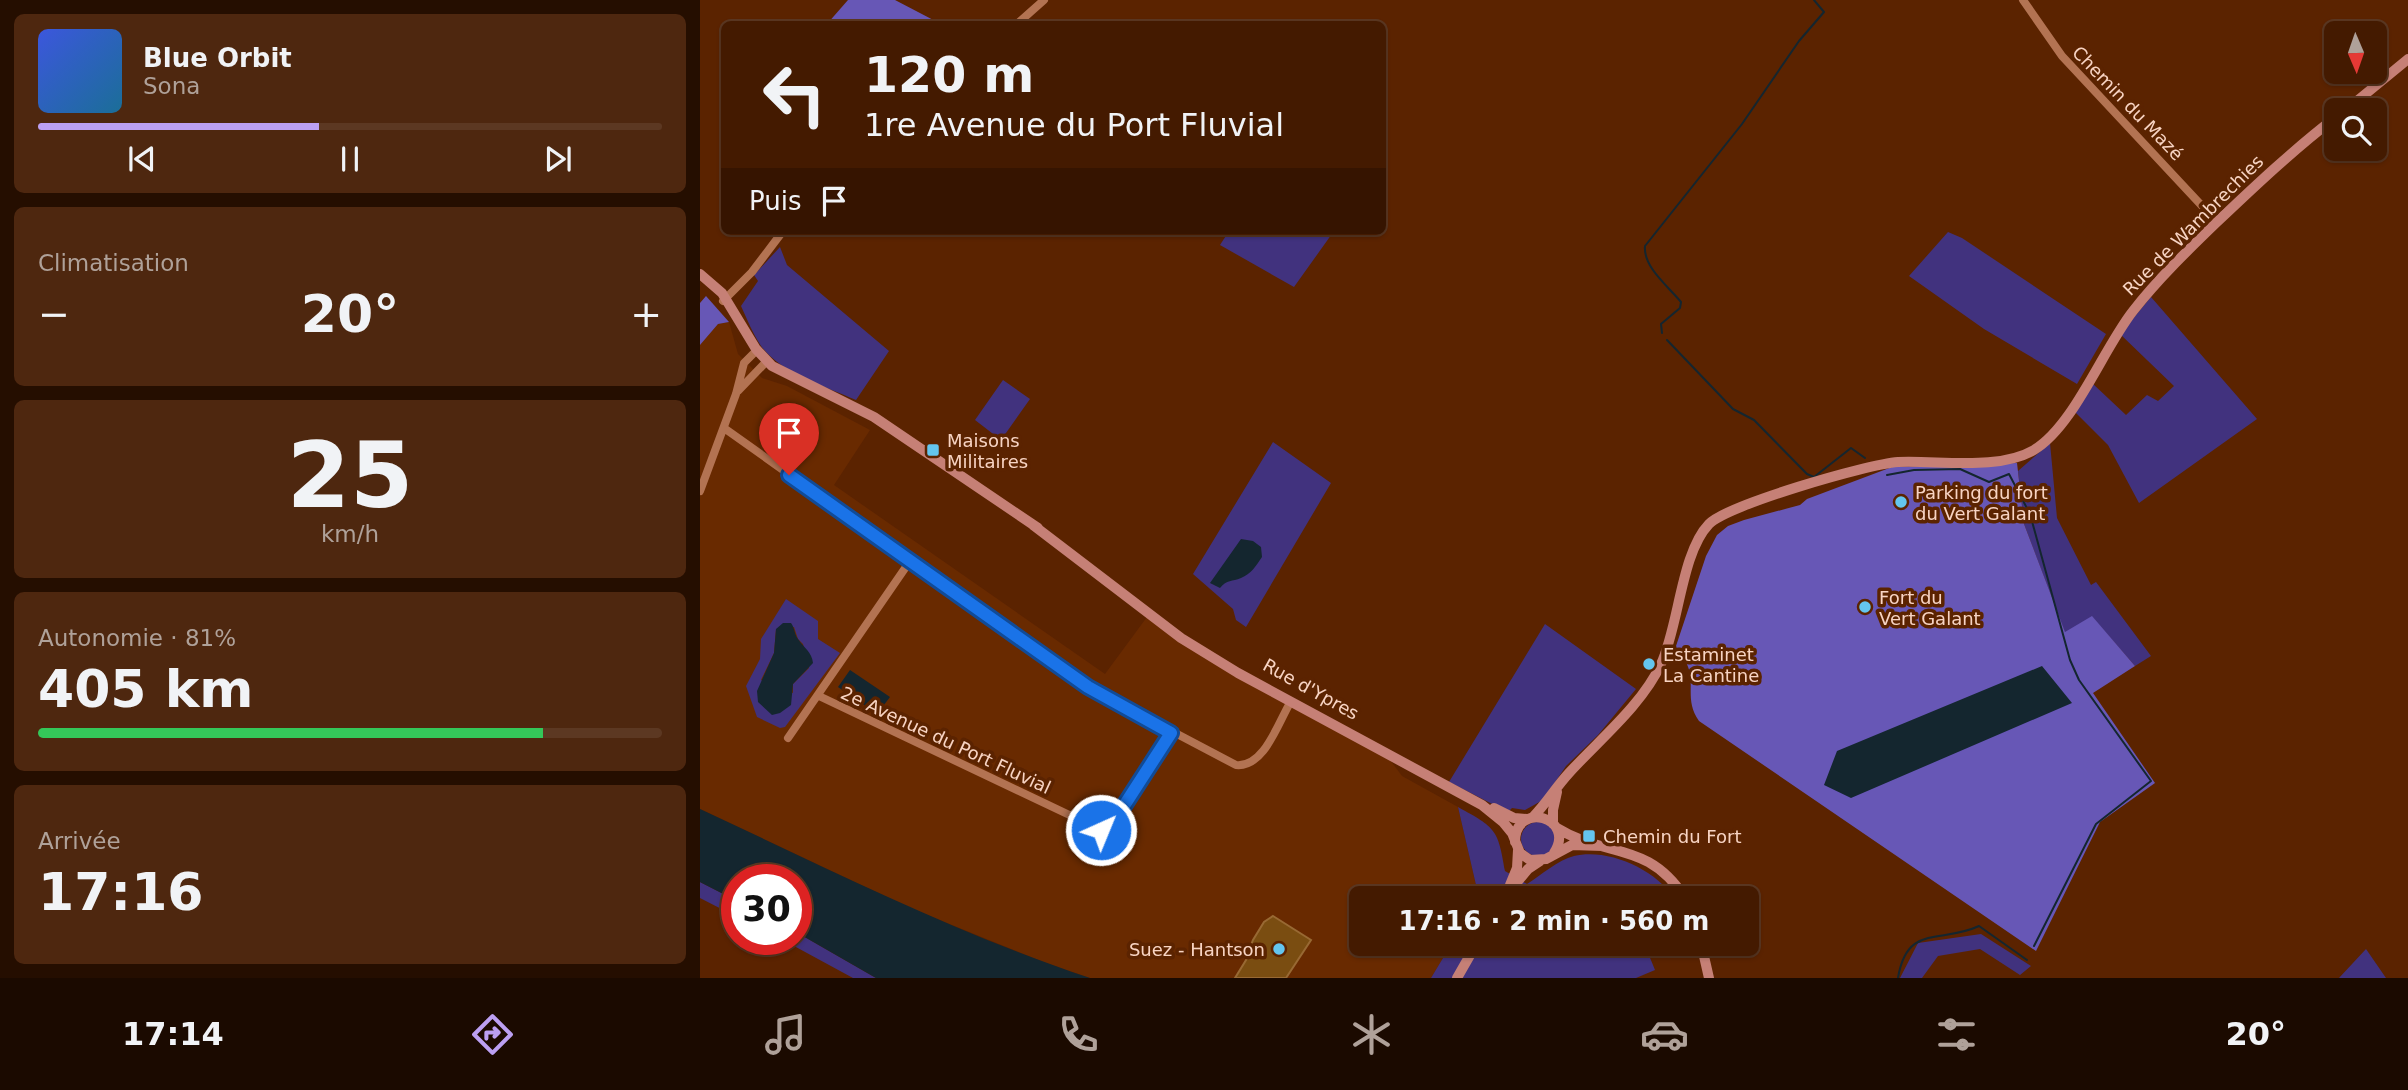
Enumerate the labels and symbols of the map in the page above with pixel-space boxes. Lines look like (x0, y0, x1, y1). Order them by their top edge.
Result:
north arrow (2324, 21, 2387, 84)
street label: Chemin du Mazé (2068, 42, 2188, 164)
street label: Rue de Wambrechies (2119, 151, 2267, 299)
pin (759, 403, 819, 475)
place label: Maisons Militaires (947, 430, 1028, 472)
marker: Maisons Militaires (925, 442, 941, 458)
place label: Parking du fort du Vert Galant (1915, 482, 2048, 524)
marker: Parking du fort du Vert Galant (1893, 494, 1909, 510)
place label: Fort du Vert Galant (1879, 587, 1981, 629)
marker: Fort du Vert Galant (1857, 599, 1873, 615)
place label: Estaminet La Cantine (1663, 644, 1759, 686)
street label: Rue d'Ypres (1259, 654, 1363, 724)
marker: Estaminet La Cantine (1641, 656, 1657, 672)
street label: 2e Avenue du Port Fluvial (838, 682, 1054, 798)
position arrow (1064, 793, 1138, 867)
place label: Chemin du Fort (1603, 826, 1741, 847)
marker: Chemin du Fort (1581, 828, 1597, 844)
speed limit sign: 30 (721, 864, 812, 955)
place label: Suez - Hantson (1129, 939, 1265, 960)
marker: Suez - Hantson (1271, 941, 1287, 957)

